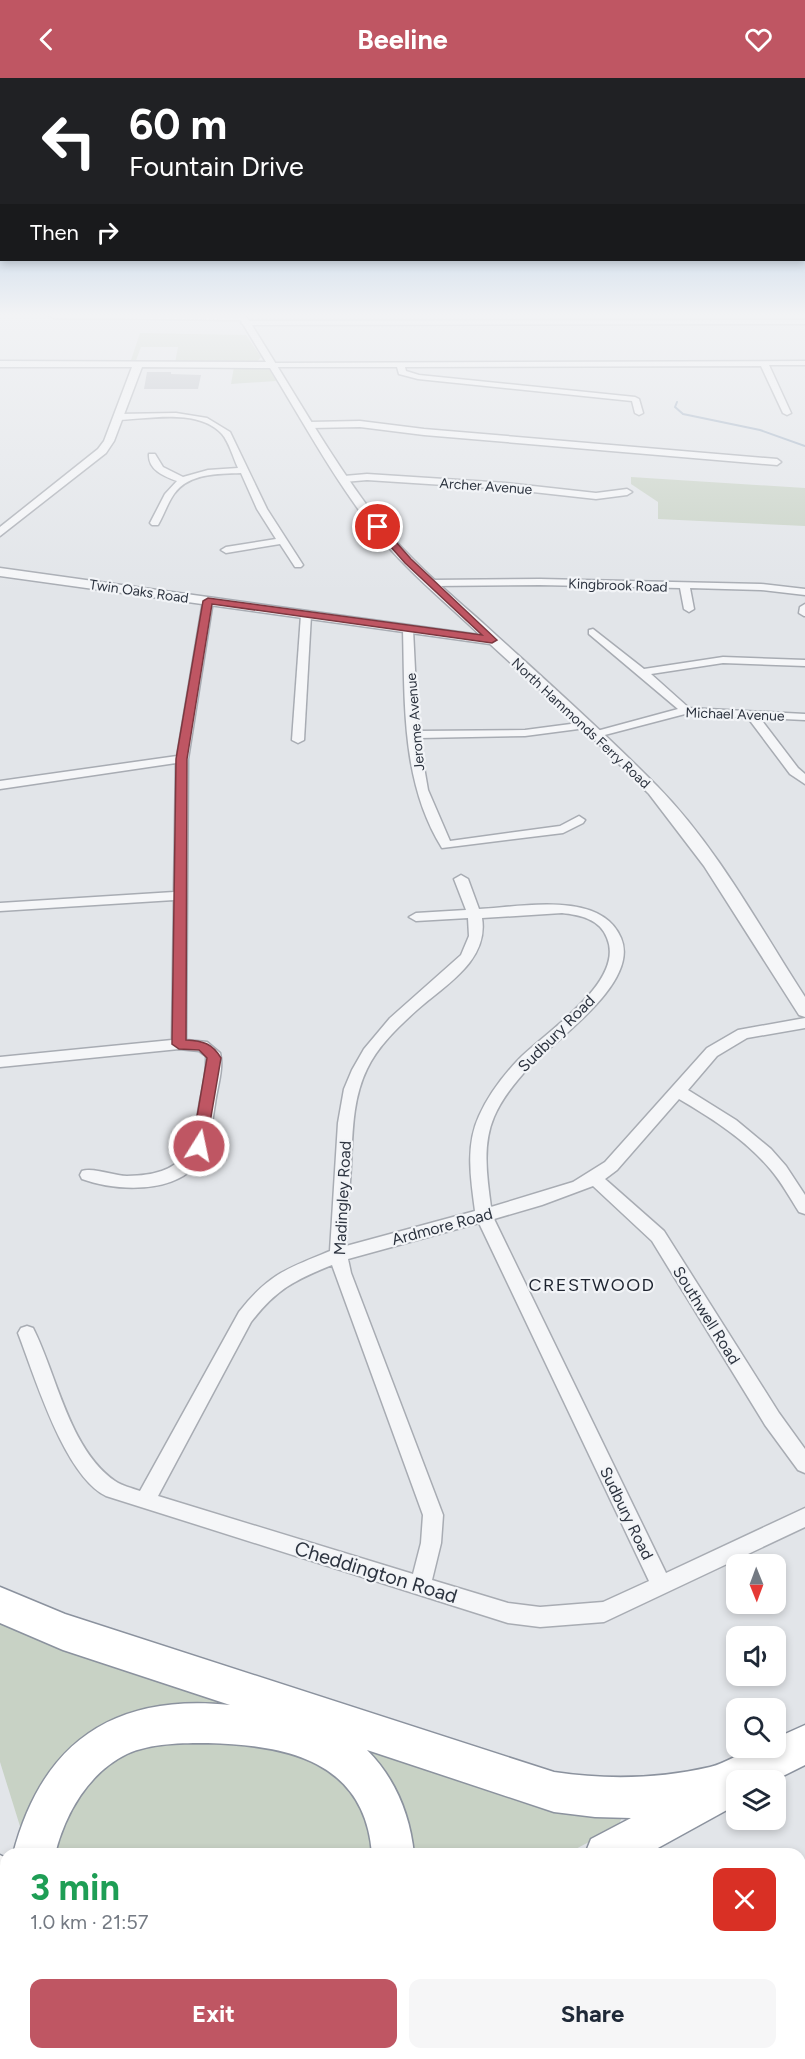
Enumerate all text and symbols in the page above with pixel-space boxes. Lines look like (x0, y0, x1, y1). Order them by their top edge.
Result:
icon: back (30, 23, 63, 56)
text: Beeline (357, 23, 448, 56)
icon: heart (742, 23, 775, 56)
text: 60 m (129, 99, 227, 150)
icon: left (30, 102, 108, 180)
text: Fountain Drive (129, 150, 304, 183)
icon: right (91, 216, 124, 249)
text: Then (30, 219, 79, 246)
street label: Archer Avenue (439, 475, 533, 498)
pin (352, 501, 403, 552)
icon: arrive (361, 510, 394, 543)
street label: Kingbrook Road (568, 575, 668, 596)
street label: Twin Oaks Road (88, 576, 190, 607)
street label: North Hammonds Ferry Road (508, 655, 654, 792)
street label: Jerome Avenue (403, 672, 428, 772)
street label: Michael Avenue (685, 704, 785, 725)
street label: Sudbury Road (514, 991, 599, 1076)
position arrow (167, 1114, 231, 1178)
street label: Madingley Road (330, 1140, 355, 1256)
street label: Ardmore Road (390, 1204, 495, 1249)
street label: Southwell Road (669, 1263, 744, 1368)
district label: CRESTWOOD (529, 1274, 656, 1296)
street label: Sudbury Road (596, 1464, 657, 1563)
street label: Cheddington Road (292, 1536, 460, 1608)
north arrow (726, 1554, 786, 1614)
map controls (726, 1554, 786, 1830)
button: sound (726, 1626, 786, 1686)
button: search (726, 1698, 786, 1758)
button: layers (726, 1770, 786, 1830)
text: 3 min (30, 1866, 120, 1909)
button: close (713, 1868, 776, 1931)
text: 1.0 km · 21:57 (30, 1910, 149, 1934)
button: Exit (30, 1979, 397, 2048)
button: Share (409, 1979, 776, 2048)

